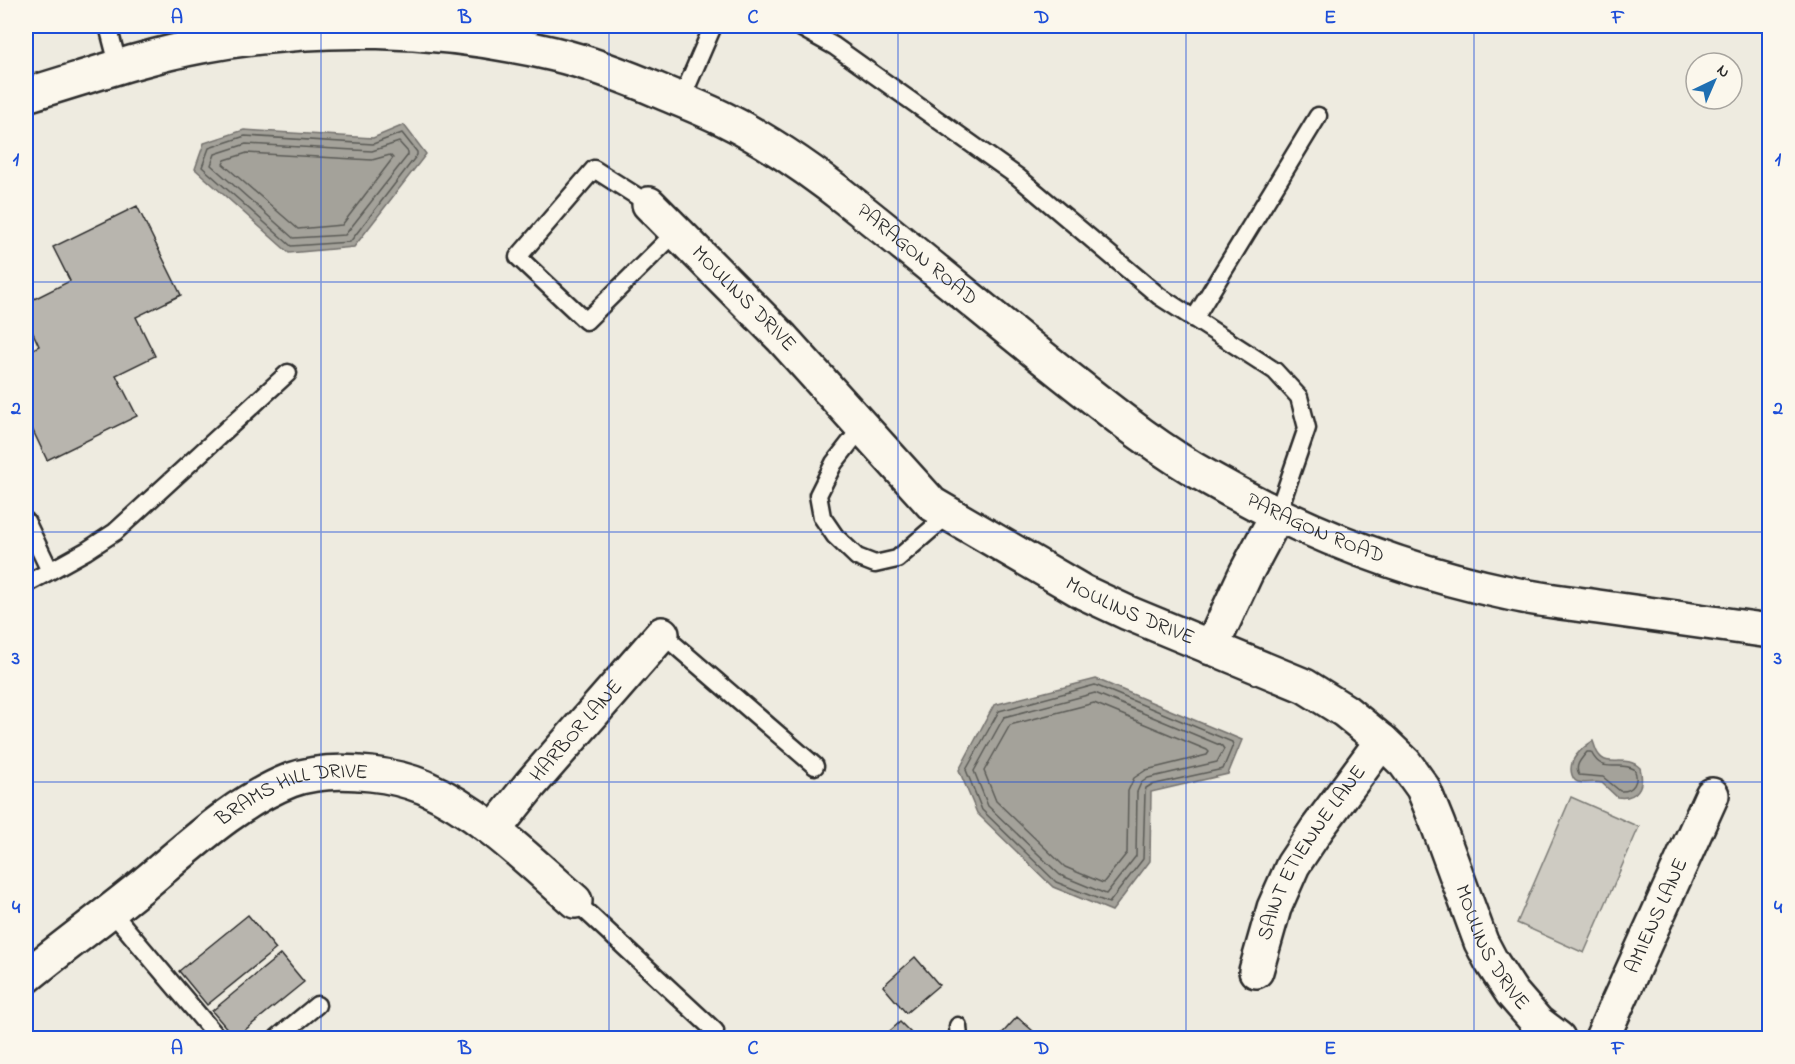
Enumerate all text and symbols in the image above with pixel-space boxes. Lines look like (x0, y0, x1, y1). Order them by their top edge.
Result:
text: A (171, 4, 183, 33)
text: B (457, 4, 472, 33)
text: C (748, 4, 759, 33)
text: D (1034, 4, 1049, 33)
text: E (1324, 4, 1336, 33)
text: F (1611, 4, 1625, 33)
north arrow (1684, 51, 1744, 111)
text: N (1711, 59, 1735, 84)
text: 1 (13, 146, 20, 175)
text: 1 (1775, 146, 1782, 175)
street label: PARAGON ROAD (850, 197, 984, 313)
street label: MOULINS DRIVE (684, 239, 803, 359)
text: 2 (10, 395, 21, 424)
text: 2 (1772, 395, 1783, 424)
street label: PARAGON ROAD (1241, 486, 1388, 572)
street label: MOULINS DRIVE (1059, 570, 1199, 654)
text: 3 (11, 645, 20, 674)
text: 3 (1773, 645, 1782, 674)
street label: HARBOR LANE (524, 673, 630, 789)
street label: BRAMS HILL DRIVE (209, 757, 369, 835)
street label: SAINT ETIENNE LANE (1250, 759, 1374, 944)
street label: AMIENS LANE (1618, 853, 1696, 979)
street label: MOULINS DRIVE (1446, 881, 1536, 1017)
text: 4 (12, 894, 21, 923)
text: 4 (1774, 894, 1783, 923)
text: A (171, 1035, 183, 1064)
text: B (457, 1035, 472, 1064)
text: C (748, 1035, 759, 1064)
text: D (1034, 1035, 1049, 1064)
text: E (1324, 1035, 1336, 1064)
text: F (1611, 1035, 1625, 1064)

